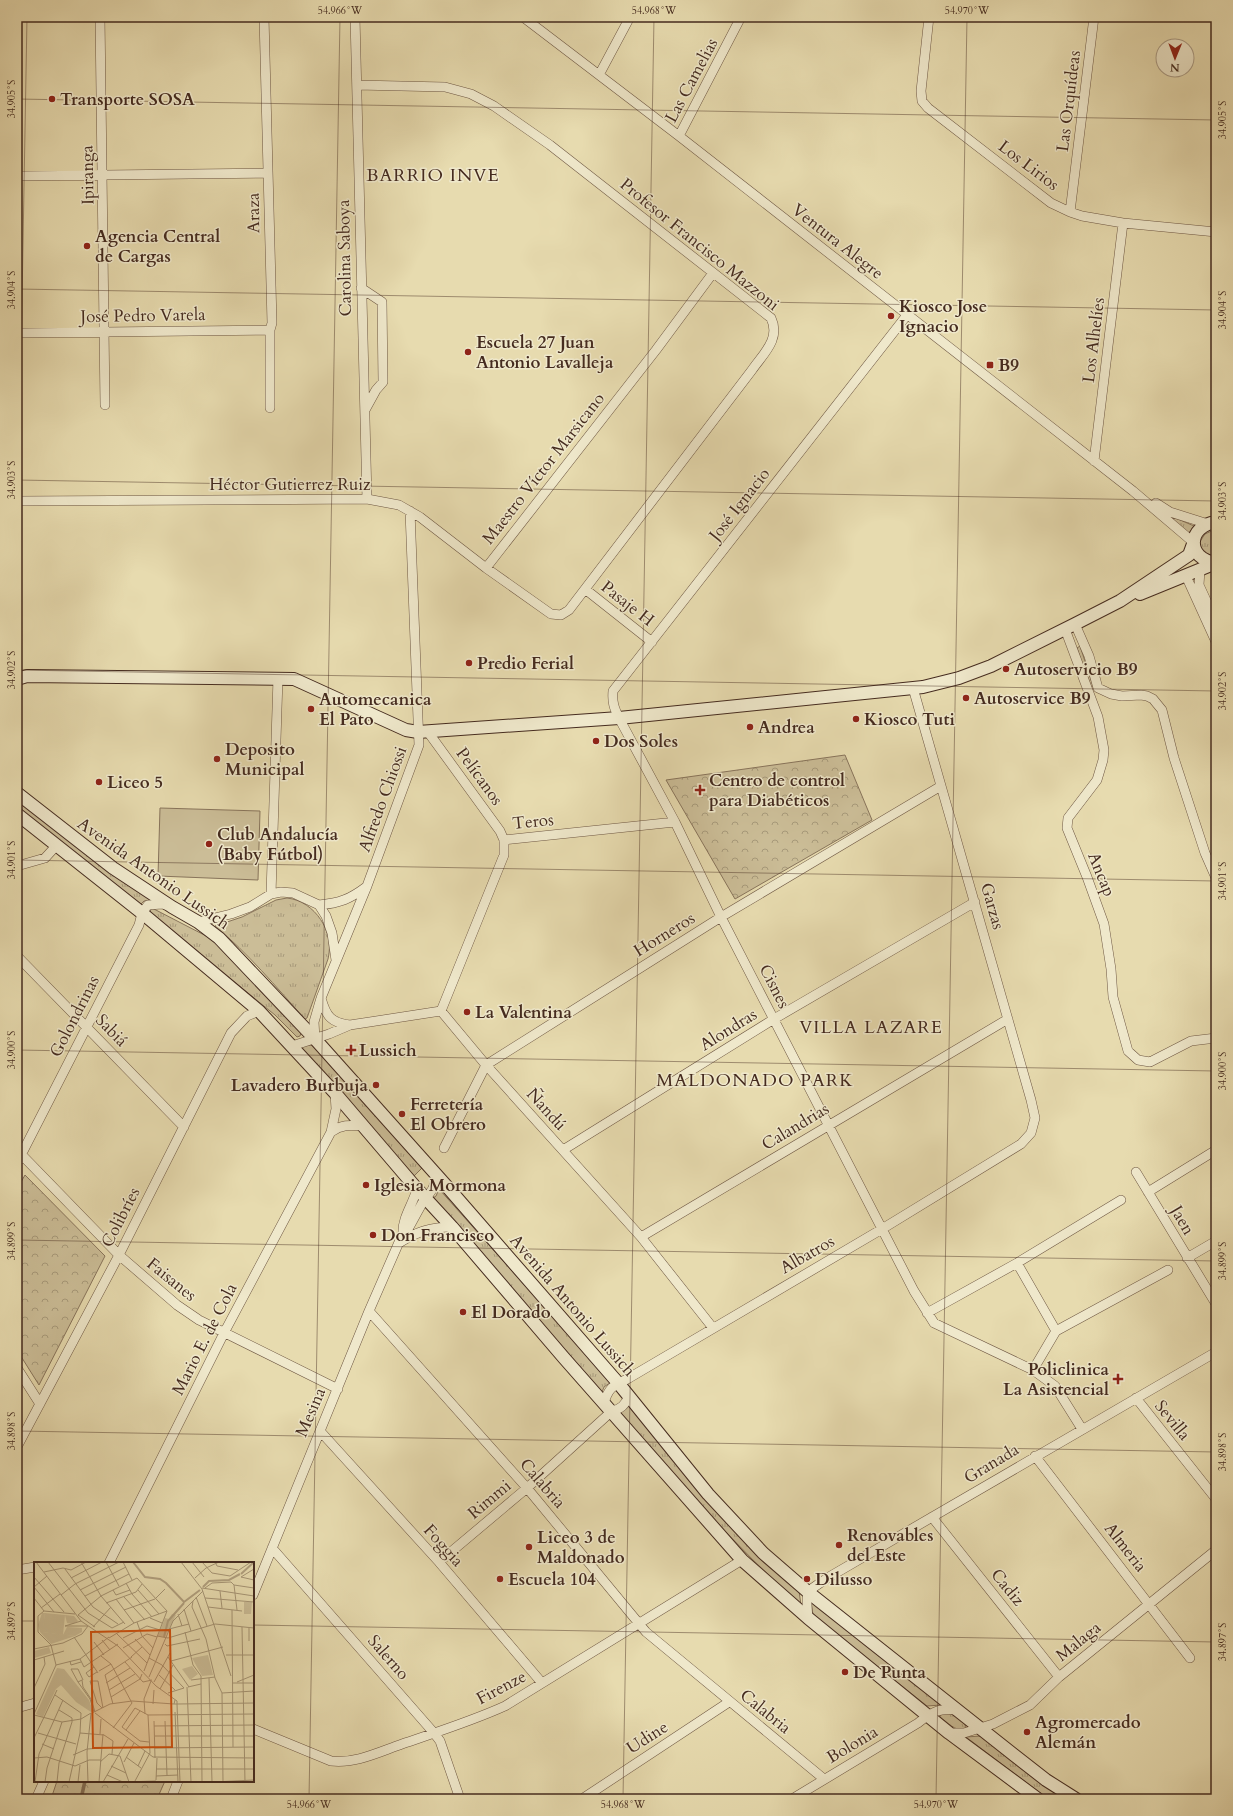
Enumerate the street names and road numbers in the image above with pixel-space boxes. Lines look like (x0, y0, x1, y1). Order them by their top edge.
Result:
street label: Las Camelias (660, 34, 723, 126)
street label: Las Orquídeas (1051, 49, 1086, 153)
street label: Los Lirios (994, 135, 1064, 196)
street label: Ipiranga (75, 144, 100, 205)
street label: Profesor Francisco Mazzoni (615, 173, 784, 316)
street label: Araza (242, 192, 265, 233)
street label: Ventura Alegre (787, 198, 888, 284)
street label: Carolina Saboya (332, 199, 357, 317)
street label: Los Alhelíes (1077, 296, 1110, 384)
street label: José Pedro Varela (77, 303, 206, 328)
street label: Maestro Víctor Marsicano (477, 388, 610, 549)
street label: José Ignacio (702, 463, 775, 548)
street label: Héctor Gutierrez Ruiz (209, 473, 371, 496)
street label: Pasaje H (596, 575, 659, 631)
street label: Alfredo Chiossi (353, 743, 412, 855)
street label: Pelícanos (451, 743, 509, 810)
street label: Teros (511, 808, 555, 835)
street label: Avenida Antonio Lussich (73, 812, 235, 935)
street label: Ancap (1082, 849, 1121, 900)
street label: Garzas (975, 880, 1010, 932)
street label: Horneros (629, 906, 699, 962)
street label: Cisnes (754, 960, 796, 1012)
street label: Golondrinas (44, 971, 105, 1061)
street label: Alondras (695, 1003, 762, 1056)
street label: Sabiá (90, 1009, 133, 1052)
street label: Ñandú (521, 1083, 572, 1136)
street label: Calandrias (757, 1097, 833, 1156)
street label: Colibríes (95, 1183, 146, 1251)
street label: Jaen (1163, 1199, 1200, 1239)
street label: Avenida Antonio Lussich (505, 1229, 641, 1382)
street label: Albatros (776, 1229, 839, 1279)
street label: Faisanes (142, 1252, 202, 1307)
street label: Mario E. de Cola (166, 1279, 243, 1399)
street label: Mesina (290, 1384, 331, 1440)
street label: Sevilla (1149, 1395, 1196, 1446)
street label: Granada (959, 1438, 1024, 1489)
street label: Calabria (514, 1453, 571, 1514)
street label: Rimmi (463, 1474, 516, 1524)
street label: Almeria (1099, 1518, 1153, 1577)
street label: Foggia (418, 1519, 469, 1572)
street label: Cadiz (986, 1564, 1030, 1611)
street label: Malaga (1051, 1616, 1106, 1667)
street label: Salerno (363, 1630, 415, 1685)
street label: Firenze (472, 1665, 530, 1710)
street label: Calabria (735, 1684, 797, 1739)
street label: Udine (622, 1715, 672, 1759)
street label: Bolonia (822, 1720, 883, 1769)

